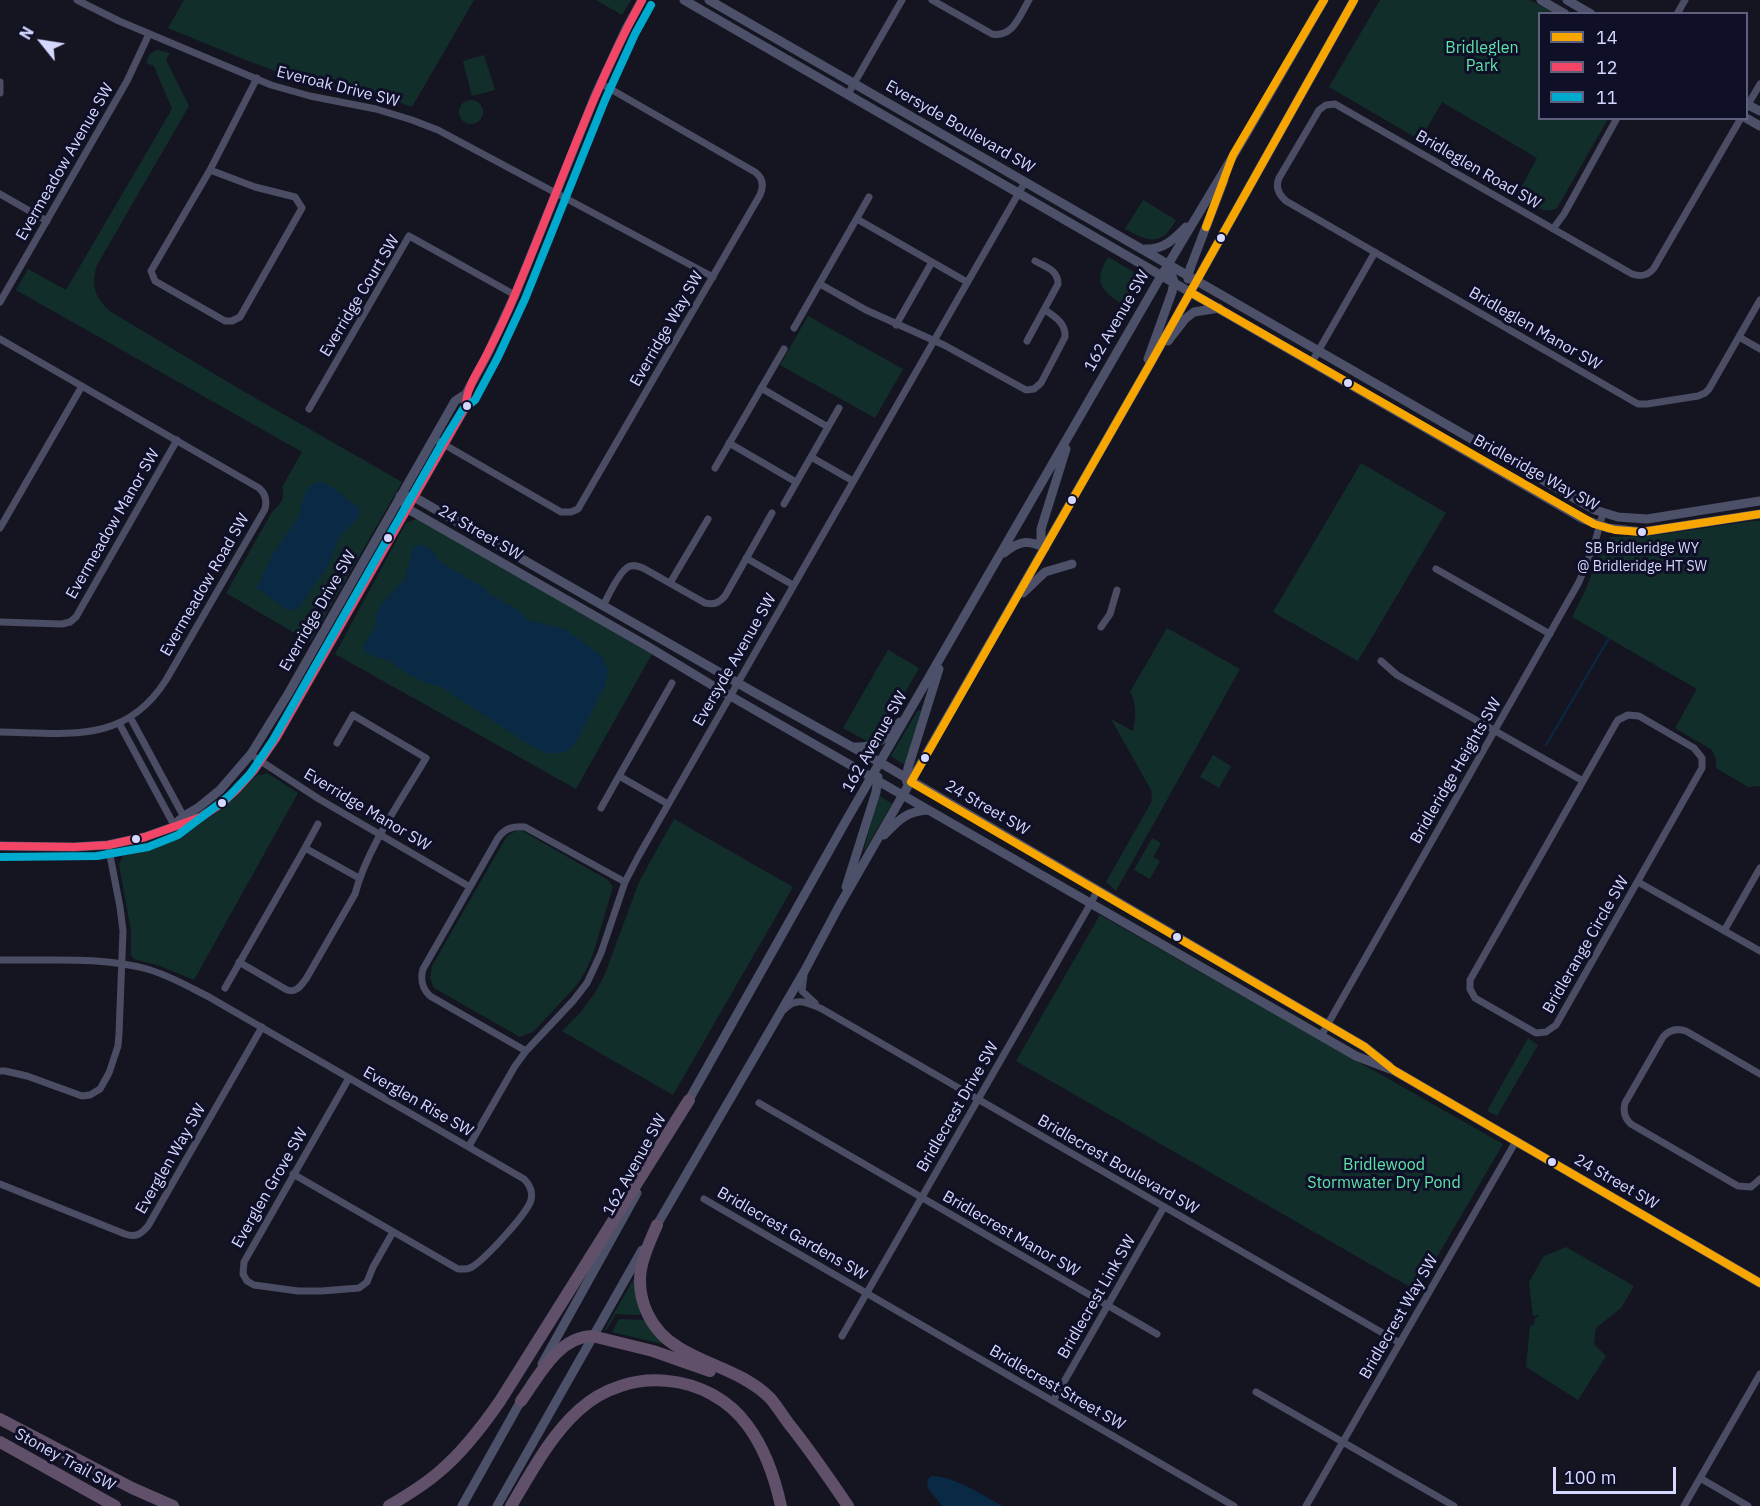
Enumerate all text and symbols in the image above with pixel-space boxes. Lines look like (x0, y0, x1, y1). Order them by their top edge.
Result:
north arrow (12, 12, 72, 72)
legend (1538, 12, 1748, 120)
text: N (15, 23, 38, 43)
text: 14 (1596, 26, 1618, 49)
park label: Bridleglen Park (1445, 38, 1519, 76)
text: 12 (1596, 56, 1618, 79)
street label: Everoak Drive SW (275, 62, 401, 112)
street label: Eversyde Boulevard SW (882, 76, 1038, 178)
street label: Evermeadow Avenue SW (12, 80, 118, 244)
text: 11 (1596, 86, 1618, 109)
street label: Bridleglen Road SW (1412, 126, 1544, 214)
street label: Everridge Court SW (316, 232, 404, 360)
unlabelled marker (1215, 232, 1227, 244)
street label: 162 Avenue SW (1080, 267, 1154, 375)
street label: Everridge Way SW (626, 268, 708, 390)
street label: Bridleglen Manor SW (1465, 283, 1605, 375)
unlabelled marker (1342, 377, 1354, 389)
unlabelled marker (461, 400, 473, 412)
street label: Bridleridge Way SW (1470, 430, 1602, 516)
street label: Evermeadow Manor SW (62, 446, 164, 602)
unlabelled marker (1066, 494, 1078, 506)
street label: 24 Street SW (434, 501, 526, 565)
street label: Evermeadow Road SW (156, 510, 254, 660)
marker: SB Bridleridge WY @ Bridleridge HT SW (1636, 526, 1648, 538)
unlabelled marker (382, 532, 394, 544)
place label: SB Bridleridge WY @ Bridleridge HT SW (1577, 541, 1707, 574)
street label: Everridge Drive SW (276, 547, 360, 675)
street label: Eversyde Avenue SW (689, 590, 781, 730)
street label: 162 Avenue SW (838, 688, 912, 796)
street label: Bridleridge Heights SW (1406, 695, 1506, 847)
unlabelled marker (919, 752, 931, 764)
street label: Everridge Manor SW (300, 765, 434, 855)
street label: 24 Street SW (941, 776, 1033, 840)
unlabelled marker (216, 797, 228, 809)
unlabelled marker (130, 833, 142, 845)
street label: Bridlerange Circle SW (1539, 873, 1633, 1017)
unlabelled marker (1171, 931, 1183, 943)
street label: Bridlecrest Drive SW (913, 1039, 1003, 1175)
street label: Everglen Rise SW (360, 1063, 476, 1141)
street label: Everglen Way SW (132, 1101, 210, 1217)
street label: 162 Avenue SW (599, 1111, 671, 1219)
street label: Bridlecrest Boulevard SW (1034, 1111, 1202, 1219)
street label: Everglen Grove SW (228, 1125, 312, 1251)
street label: 24 Street SW (1570, 1150, 1662, 1214)
park label: Bridlewood Stormwater Dry Pond (1307, 1155, 1461, 1193)
unlabelled marker (1546, 1156, 1558, 1168)
street label: Bridlecrest Gardens SW (714, 1183, 870, 1285)
street label: Bridlecrest Manor SW (939, 1187, 1083, 1281)
street label: Bridlecrest Link SW (1054, 1232, 1140, 1362)
street label: Bridlecrest Way SW (1356, 1251, 1442, 1383)
street label: Bridlecrest Street SW (986, 1341, 1128, 1435)
street label: Stoney Trail SW (11, 1424, 119, 1496)
scale bar (1556, 1455, 1679, 1493)
text: 100 m (1564, 1466, 1616, 1489)

